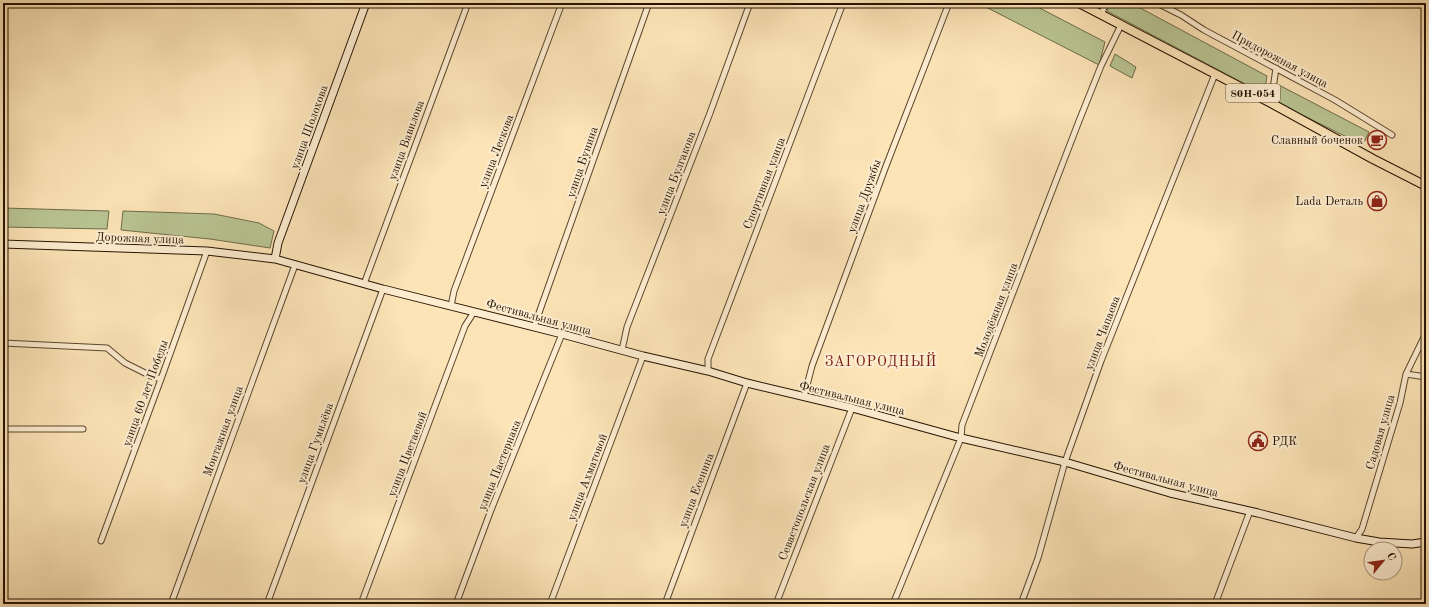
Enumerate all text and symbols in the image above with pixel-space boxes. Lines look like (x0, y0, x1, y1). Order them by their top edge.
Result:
street label: Придорожная улица (1229, 29, 1330, 90)
street label: улица Шолохова (289, 84, 331, 171)
road number: 80Н-054 (1226, 84, 1280, 102)
street label: улица Вавилова (387, 99, 427, 182)
street label: улица Лескова (477, 113, 517, 190)
street label: улица Бунина (565, 125, 601, 199)
cafe icon: Славный боченок (1366, 129, 1388, 151)
street label: улица Булгакова (655, 130, 698, 217)
place label: Славный боченок (1271, 135, 1363, 147)
street label: Спортивная улица (742, 136, 788, 231)
street label: улица Дружбы (846, 158, 884, 235)
shop icon: Lada Dеталь (1366, 190, 1388, 212)
place label: Lada Dеталь (1295, 196, 1363, 208)
street label: Дорожная улица (96, 231, 184, 247)
street label: Молодёжная улица (973, 261, 1021, 359)
street label: улица Чапаева (1083, 295, 1123, 372)
street label: Фестивальная улица (485, 298, 593, 338)
street label: улица 60 лет Победы (121, 338, 171, 448)
district label: ЗАГОРОДНЫЙ (825, 351, 937, 369)
street label: Фестивальная улица (798, 380, 906, 418)
street label: Монтажная улица (202, 384, 246, 478)
street label: Садовая улица (1364, 393, 1397, 471)
street label: улица Гумилёва (296, 401, 336, 485)
street label: улица Цветаевой (386, 410, 430, 499)
street label: улица Пастернака (476, 418, 524, 512)
public building icon: РДК (1247, 430, 1269, 452)
street label: улица Ахматовой (566, 432, 610, 522)
place label: РДК (1272, 436, 1297, 448)
street label: Севастопольская улица (777, 442, 833, 562)
street label: улица Есенина (677, 451, 717, 529)
street label: Фестивальная улица (1112, 460, 1220, 500)
north arrow (1363, 541, 1403, 581)
text: С (1384, 551, 1397, 563)

